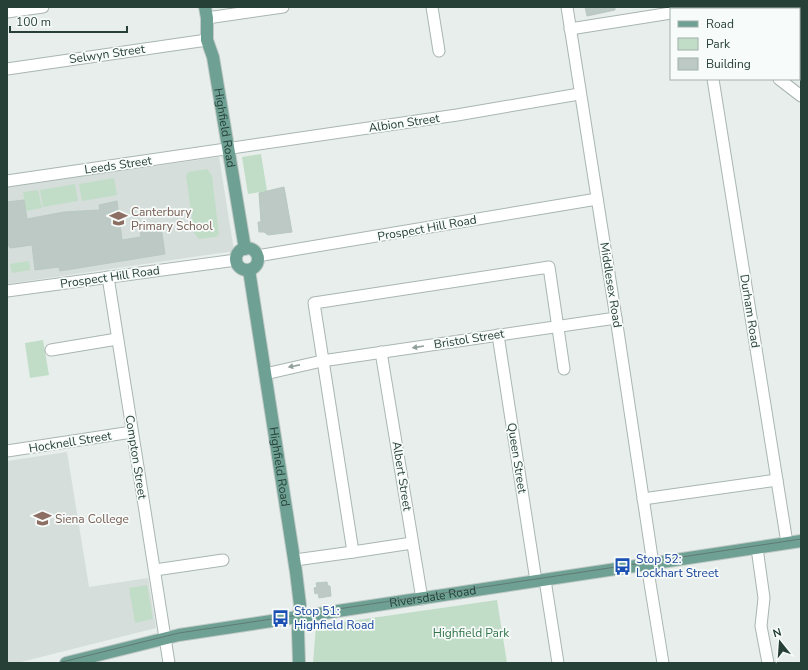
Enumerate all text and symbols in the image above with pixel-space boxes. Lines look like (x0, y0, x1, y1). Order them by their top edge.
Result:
scale bar (10, 8, 127, 34)
legend (670, 8, 800, 80)
text: 100 m (16, 14, 51, 30)
text: Road (706, 16, 734, 32)
text: Park (706, 36, 731, 52)
street label: Selwyn Street (68, 41, 147, 67)
text: Building (706, 56, 751, 72)
street label: Highfield Road (210, 87, 239, 169)
street label: Albion Street (368, 110, 441, 136)
street label: Leeds Street (83, 152, 153, 178)
place label: Canterbury Primary School (131, 204, 213, 234)
school or university icon: Canterbury Primary School (108, 209, 128, 229)
street label: Prospect Hill Road (376, 211, 478, 245)
street label: Middlesex Road (596, 241, 626, 329)
street label: Prospect Hill Road (59, 262, 161, 292)
street label: Durham Road (736, 273, 764, 349)
street label: Bristol Street (433, 325, 506, 352)
one-way arrow (412, 344, 424, 350)
one-way arrow (287, 364, 300, 370)
street label: Compton Street (121, 414, 151, 501)
street label: Queen Street (504, 422, 531, 495)
street label: Highfield Road (266, 426, 294, 508)
street label: Hocknell Street (28, 427, 113, 456)
street label: Albert Street (389, 440, 416, 513)
school or university icon: Siena College (32, 509, 52, 529)
place label: Siena College (55, 511, 129, 527)
place label: Stop 52: Lockhart Street (636, 551, 719, 581)
bus stop icon: Stop 52: Lockhart Street (613, 556, 633, 576)
street label: Riversdale Road (388, 582, 477, 611)
place label: Stop 51: Highfield Road (294, 603, 374, 633)
bus stop icon: Stop 51: Highfield Road (271, 608, 291, 628)
north arrow (760, 622, 800, 662)
park label: Highfield Park (433, 625, 510, 641)
text: N (771, 625, 783, 641)

